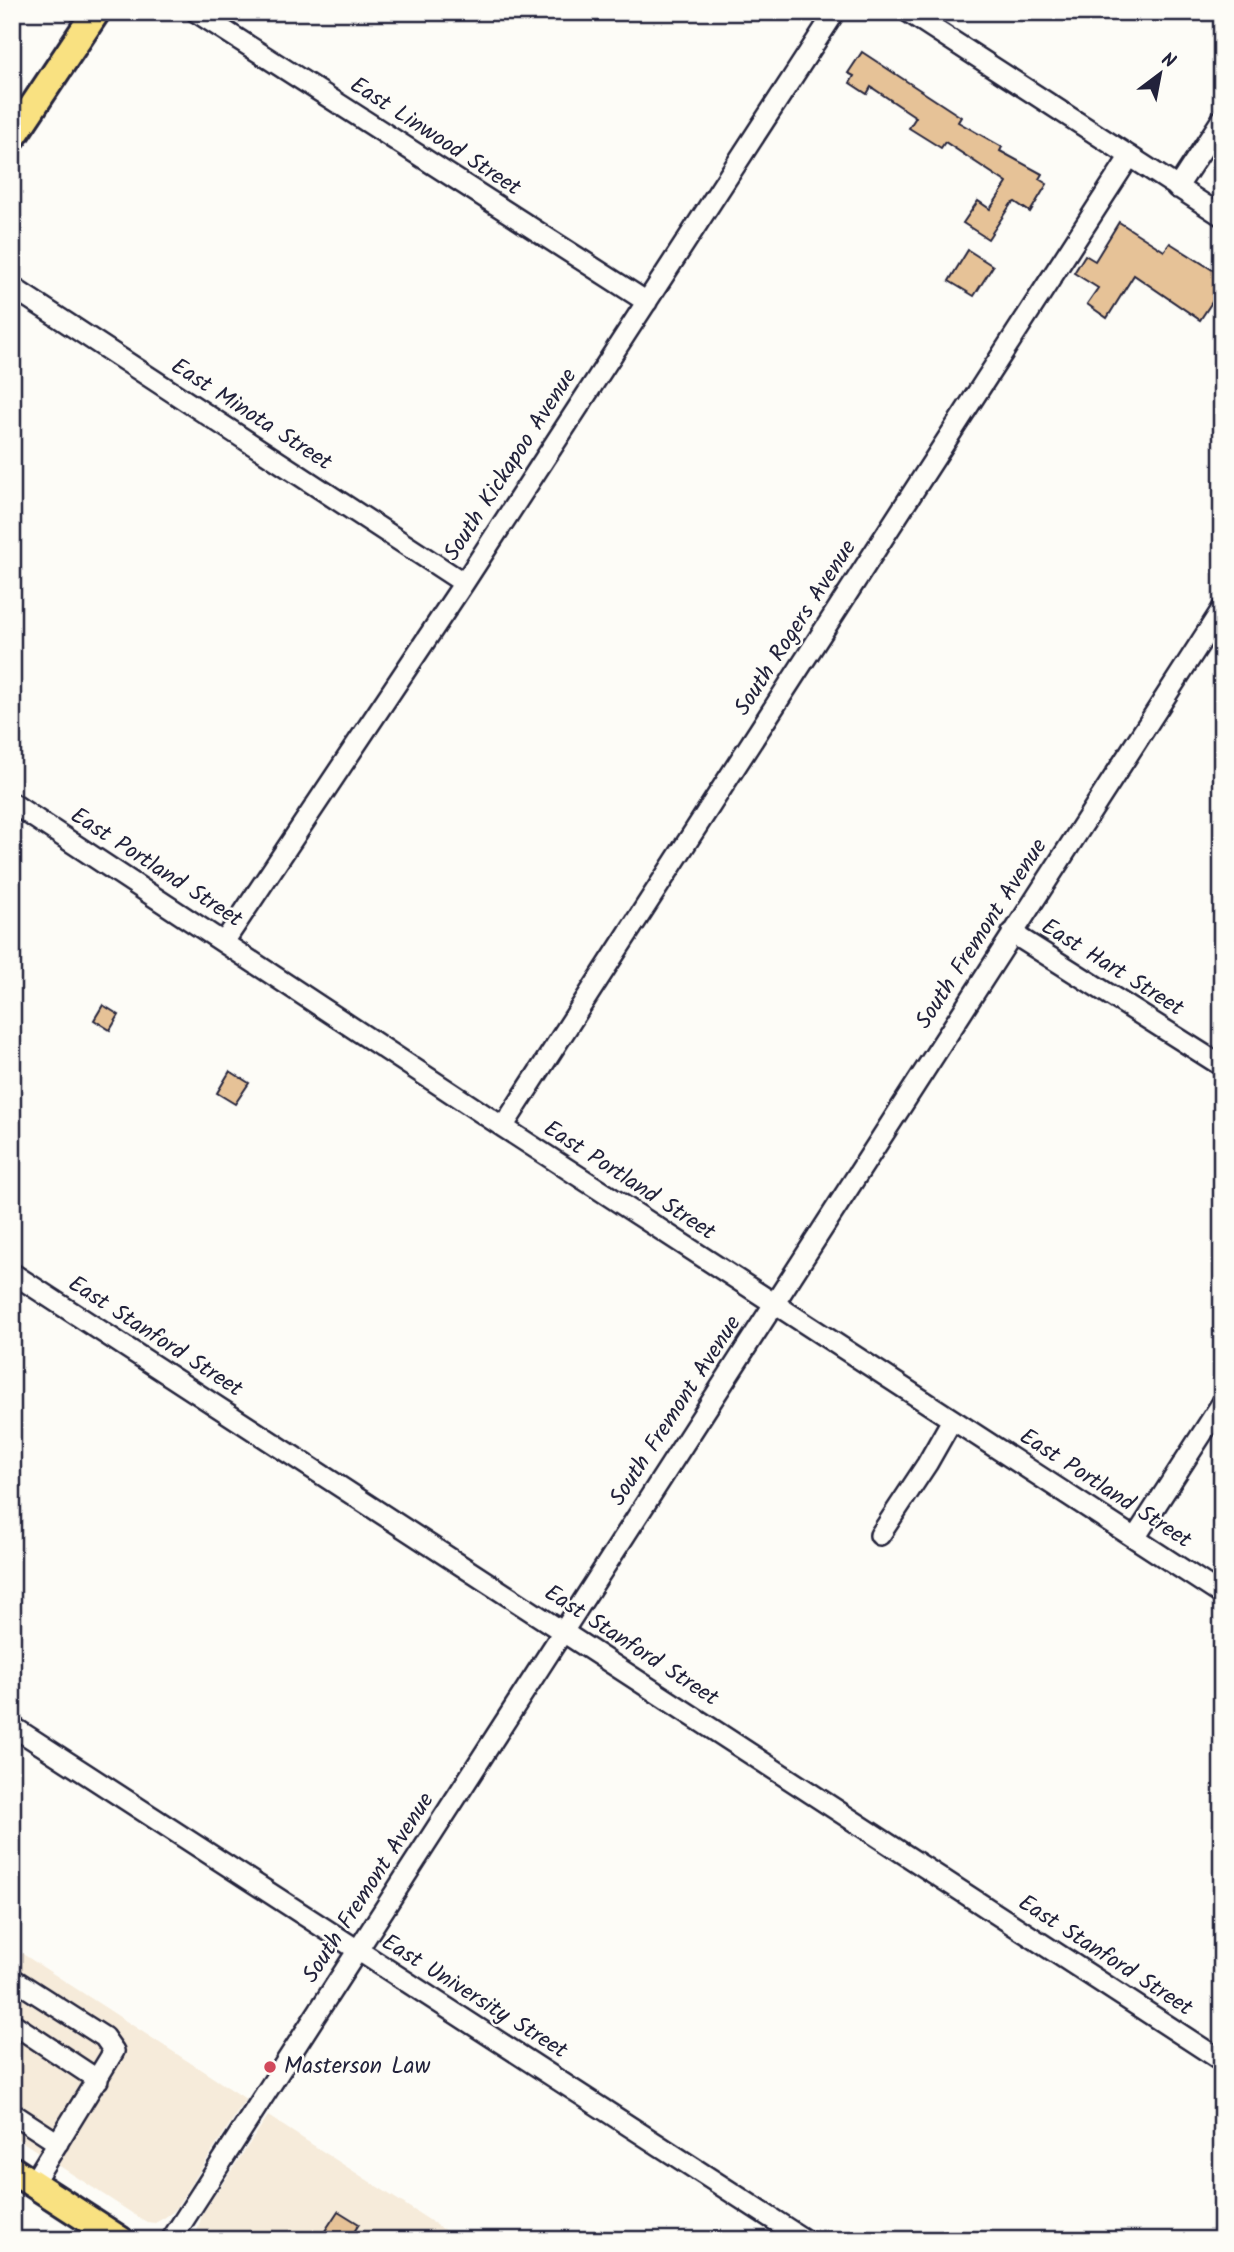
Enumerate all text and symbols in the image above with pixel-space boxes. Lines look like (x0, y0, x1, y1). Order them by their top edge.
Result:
north arrow (1126, 38, 1196, 108)
text: N (1155, 45, 1181, 77)
street label: East Linwood Street (342, 68, 529, 207)
street label: East Minota Street (163, 349, 340, 481)
street label: South Kickapoo Avenue (435, 361, 587, 569)
street label: South Rogers Avenue (725, 533, 867, 723)
street label: East Portland Street (63, 799, 250, 938)
street label: South Fremont Avenue (907, 832, 1057, 1036)
street label: East Hart Street (1034, 910, 1191, 1027)
street label: East Portland Street (536, 1112, 723, 1251)
street label: East Stanford Street (60, 1267, 250, 1408)
street label: South Fremont Avenue (601, 1309, 751, 1513)
street label: East Portland Street (1012, 1420, 1199, 1559)
street label: East Stanford Street (536, 1576, 726, 1717)
street label: South Fremont Avenue (294, 1786, 444, 1990)
street label: East Stanford Street (1010, 1886, 1200, 2027)
street label: East University Street (374, 1925, 575, 2070)
place label: Masterson Law (284, 2049, 431, 2085)
marker: Masterson Law (262, 2059, 278, 2075)

